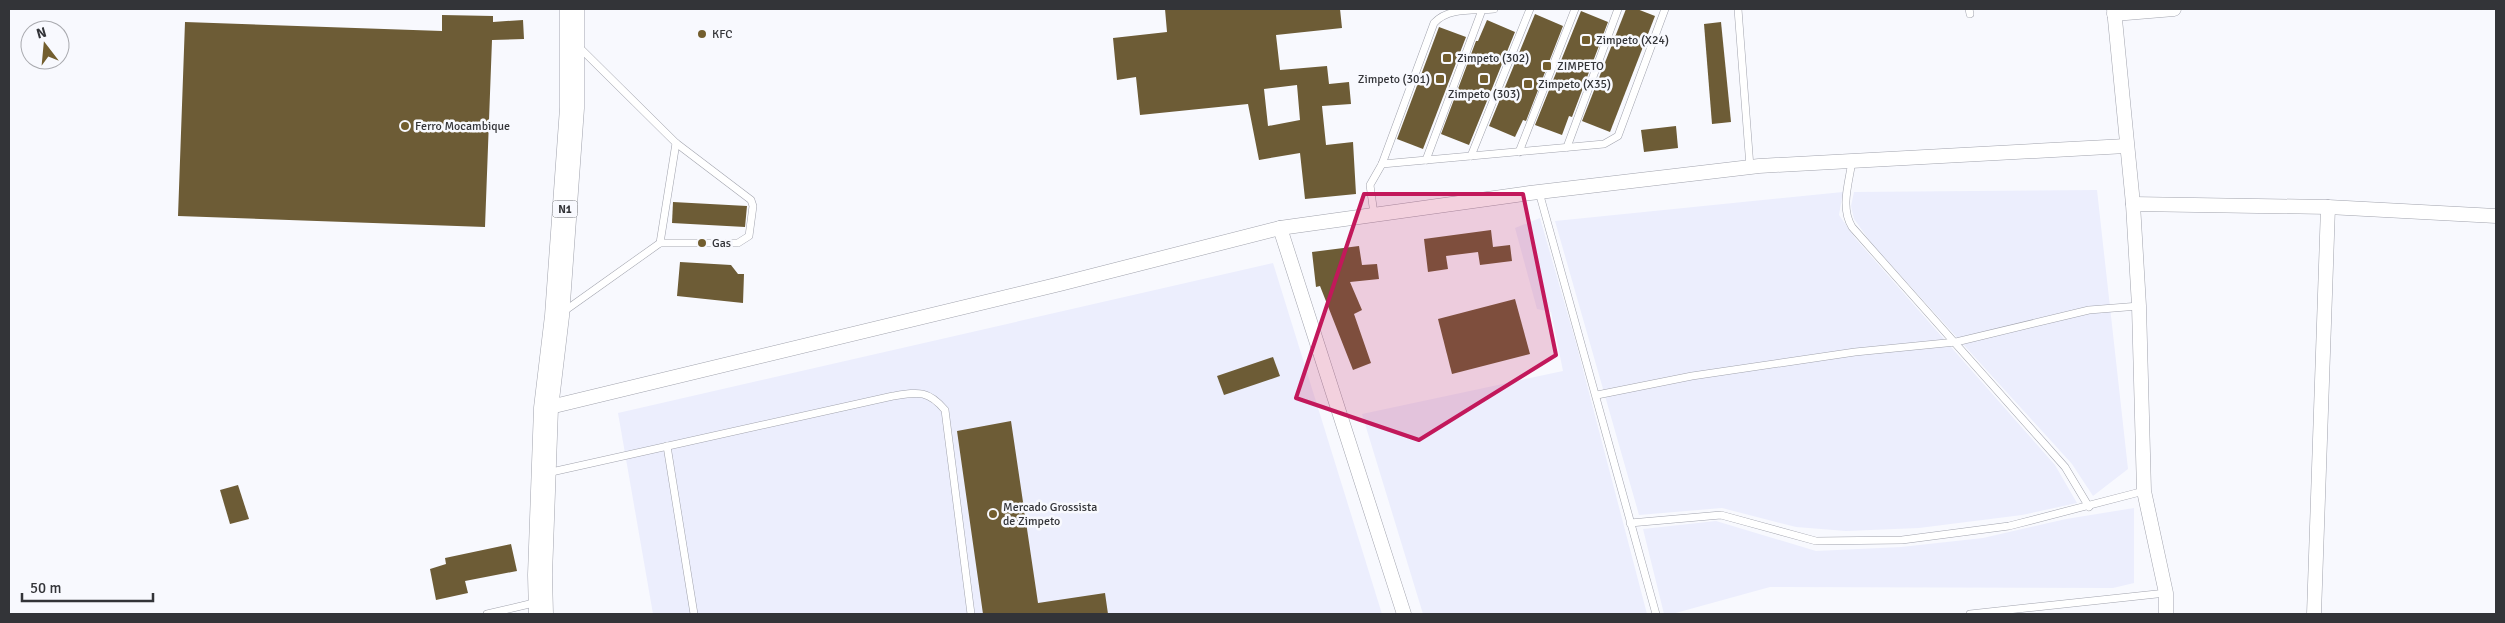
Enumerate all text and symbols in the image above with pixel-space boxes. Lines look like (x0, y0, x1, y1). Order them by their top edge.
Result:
north arrow (20, 20, 70, 70)
text: N (35, 23, 49, 42)
place label: KFC (712, 27, 733, 42)
marker: KFC (696, 28, 708, 40)
place label: Zimpeto (X24) (1596, 33, 1669, 48)
marker: Zimpeto (X24) (1580, 34, 1592, 46)
place label: Zimpeto (302) (1457, 51, 1529, 66)
marker: Zimpeto (302) (1441, 52, 1453, 64)
place label: ZIMPETO (1557, 59, 1604, 74)
marker: ZIMPETO (1541, 60, 1553, 72)
place label: Zimpeto (301) (1358, 72, 1430, 87)
marker: Zimpeto (301) (1434, 73, 1446, 85)
marker: Zimpeto (303) (1478, 73, 1490, 85)
place label: Zimpeto (X35) (1538, 77, 1611, 92)
marker: Zimpeto (X35) (1522, 78, 1534, 90)
place label: Zimpeto (303) (1448, 87, 1520, 102)
place label: Ferro Mocambique (415, 119, 510, 134)
marker: Ferro Mocambique (399, 120, 411, 132)
road number: N1 (552, 200, 578, 218)
place label: Gas (712, 236, 731, 251)
marker: Gas (696, 237, 708, 249)
place label: Mercado Grossista de Zimpeto (1003, 500, 1097, 529)
marker: Mercado Grossista de Zimpeto (987, 508, 999, 520)
scale bar (22, 570, 154, 602)
text: 50 m (30, 579, 61, 597)

